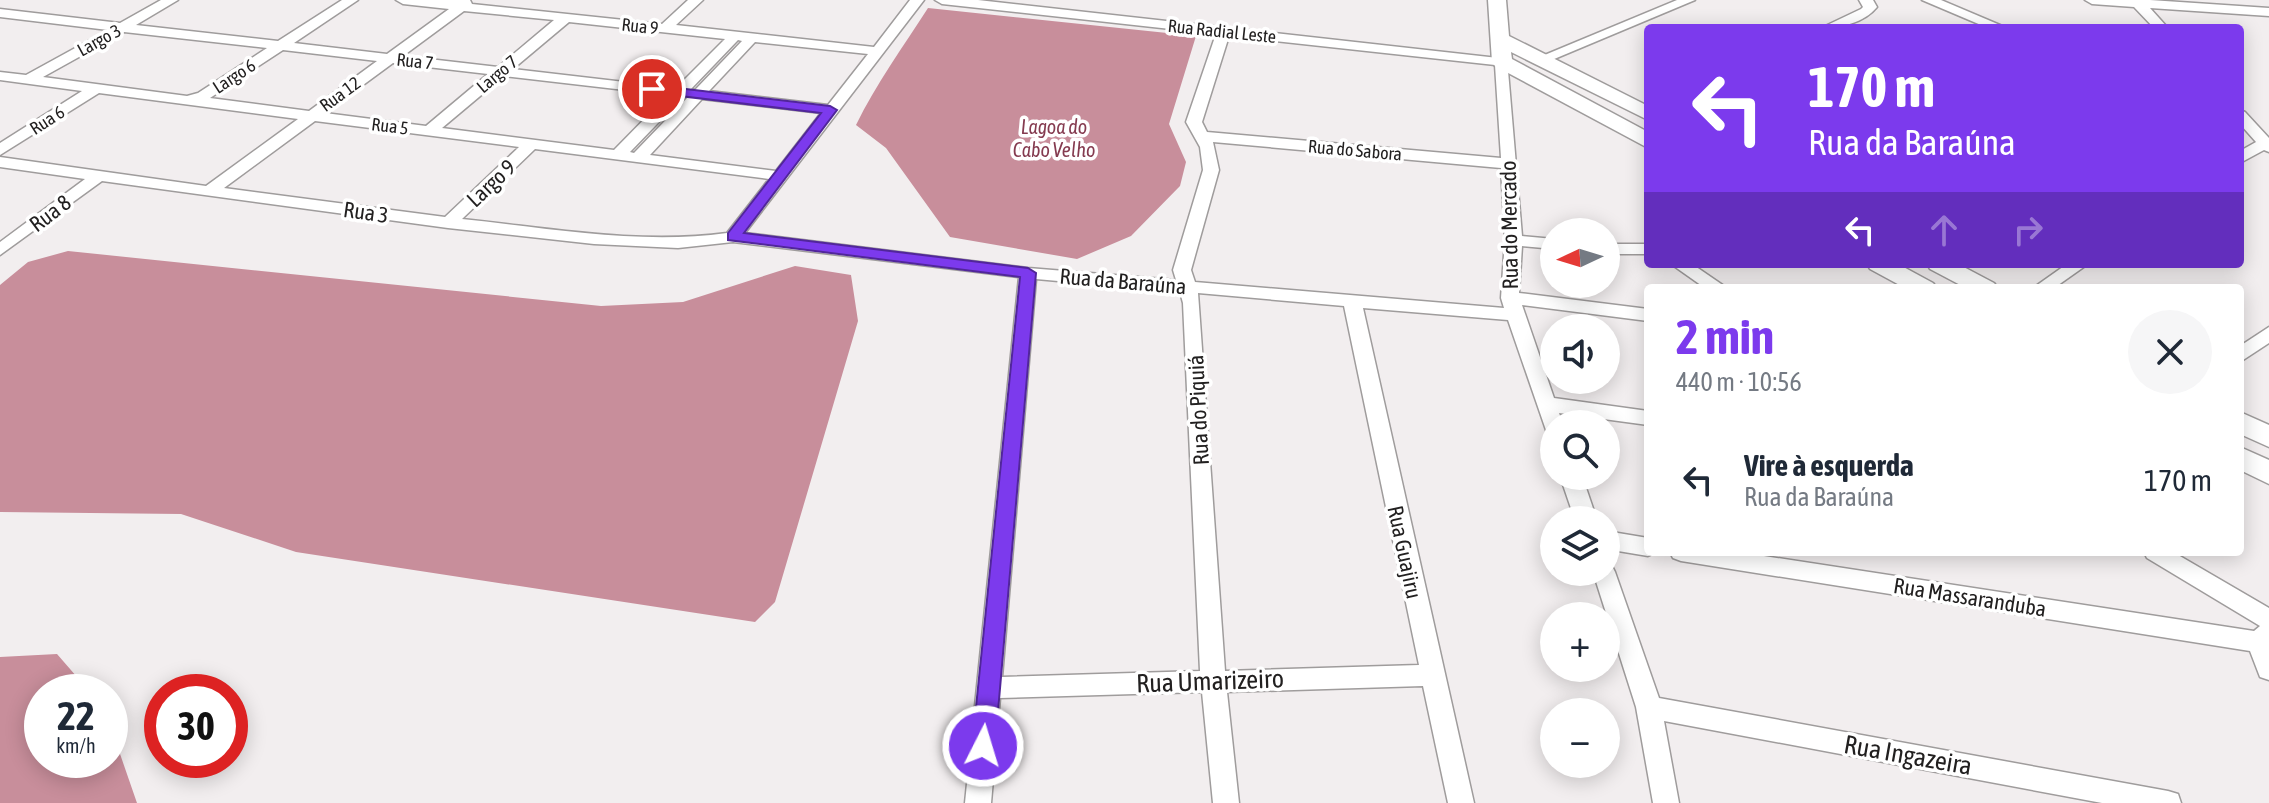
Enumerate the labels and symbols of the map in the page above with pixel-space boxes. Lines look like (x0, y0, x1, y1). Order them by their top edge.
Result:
street label: Rua 9 (621, 14, 659, 38)
street label: Rua Radial Leste (1167, 15, 1277, 47)
street label: Largo 3 (73, 19, 125, 61)
street label: Rua 7 (396, 49, 434, 73)
street label: Largo 7 (472, 51, 522, 97)
street label: Largo 6 (209, 54, 259, 98)
pin (618, 55, 686, 123)
street label: Rua 12 (315, 72, 365, 116)
street label: Rua 6 (26, 101, 68, 139)
street label: Rua 5 (370, 113, 410, 139)
water label: Lagoa do Cabo Velho (1013, 115, 1095, 161)
street label: Rua do Sabora (1307, 135, 1403, 165)
street label: Largo 9 (461, 154, 521, 212)
street label: Rua do Mercado (1495, 160, 1523, 290)
street label: Rua 8 (24, 189, 76, 237)
street label: Rua 3 (342, 196, 390, 228)
north arrow (1540, 218, 1620, 298)
street label: Rua da Baraúna (1059, 263, 1187, 299)
street label: Rua do Piquiá (1182, 354, 1214, 466)
street label: Rua Guajiru (1382, 503, 1428, 601)
street label: Rua Massaranduba (1892, 572, 2048, 622)
street label: Rua Umarizeiro (1136, 663, 1284, 699)
speed limit sign: 30 (144, 674, 248, 778)
position arrow (941, 704, 1025, 788)
street label: Rua Ingazeira (1842, 729, 1974, 781)

